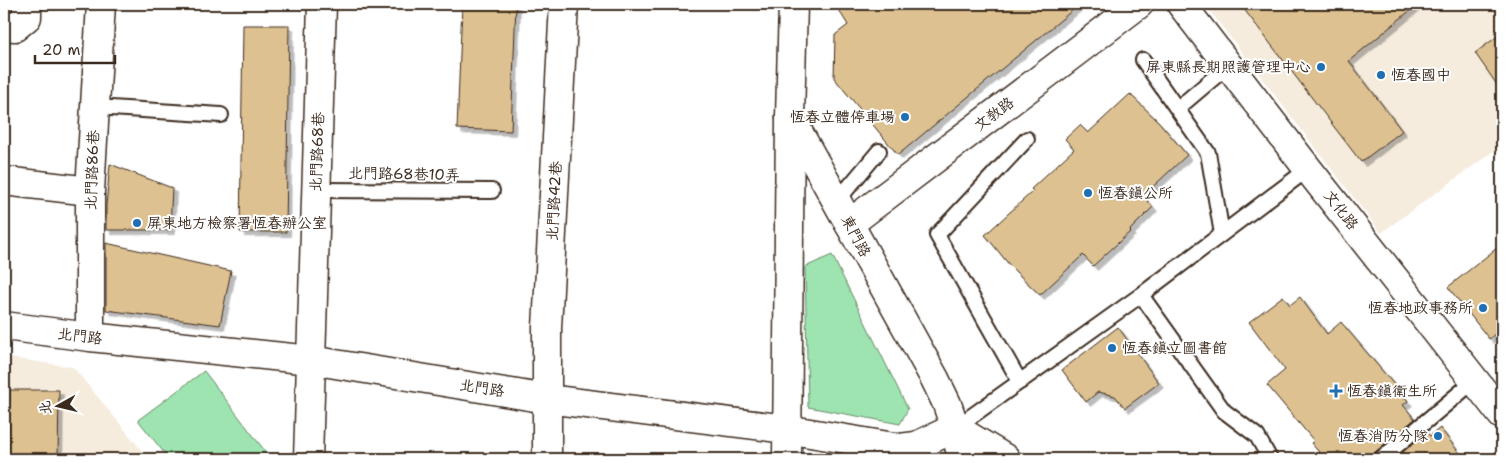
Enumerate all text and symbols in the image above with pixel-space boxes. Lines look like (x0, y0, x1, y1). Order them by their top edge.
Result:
scale bar (35, 32, 115, 64)
text: 20 m (42, 40, 81, 60)
place label: 屏東縣長期照護管理中心 (1146, 57, 1311, 77)
marker: 屏東縣長期照護管理中心 (1315, 61, 1327, 73)
place label: 恆春國中 (1391, 65, 1451, 85)
marker: 恆春國中 (1375, 69, 1387, 81)
street label: 文教路 (970, 92, 1018, 136)
place label: 恆春立體停車場 (790, 107, 895, 127)
street label: 北門路68巷 (306, 111, 328, 193)
marker: 恆春立體停車場 (899, 111, 911, 123)
street label: 北門路86巷 (81, 129, 103, 211)
street label: 北門路42巷 (542, 161, 566, 241)
street label: 北門路68巷10弄 (348, 163, 460, 185)
place label: 恆春鎮公所 (1098, 183, 1173, 203)
street label: 文化路 (1319, 186, 1363, 234)
marker: 恆春鎮公所 (1082, 187, 1094, 199)
street label: 東門路 (837, 211, 875, 261)
place label: 屏東地方檢察署恆春辦公室 (147, 213, 327, 233)
marker: 屏東地方檢察署恆春辦公室 (131, 217, 143, 229)
place label: 恆春地政事務所 (1368, 298, 1473, 318)
marker: 恆春地政事務所 (1477, 302, 1489, 314)
street label: 北門路 (56, 323, 104, 349)
place label: 恆春鎮立圖書館 (1122, 338, 1227, 358)
marker: 恆春鎮立圖書館 (1106, 342, 1118, 354)
street label: 北門路 (458, 375, 506, 401)
north arrow (32, 380, 82, 430)
place label: 恆春鎮衛生所 (1347, 381, 1437, 401)
marker: 恆春鎮衛生所 (1329, 384, 1343, 398)
text: 北 (35, 400, 55, 416)
place label: 恆春消防分隊 (1338, 426, 1428, 446)
marker: 恆春消防分隊 (1432, 430, 1444, 442)

